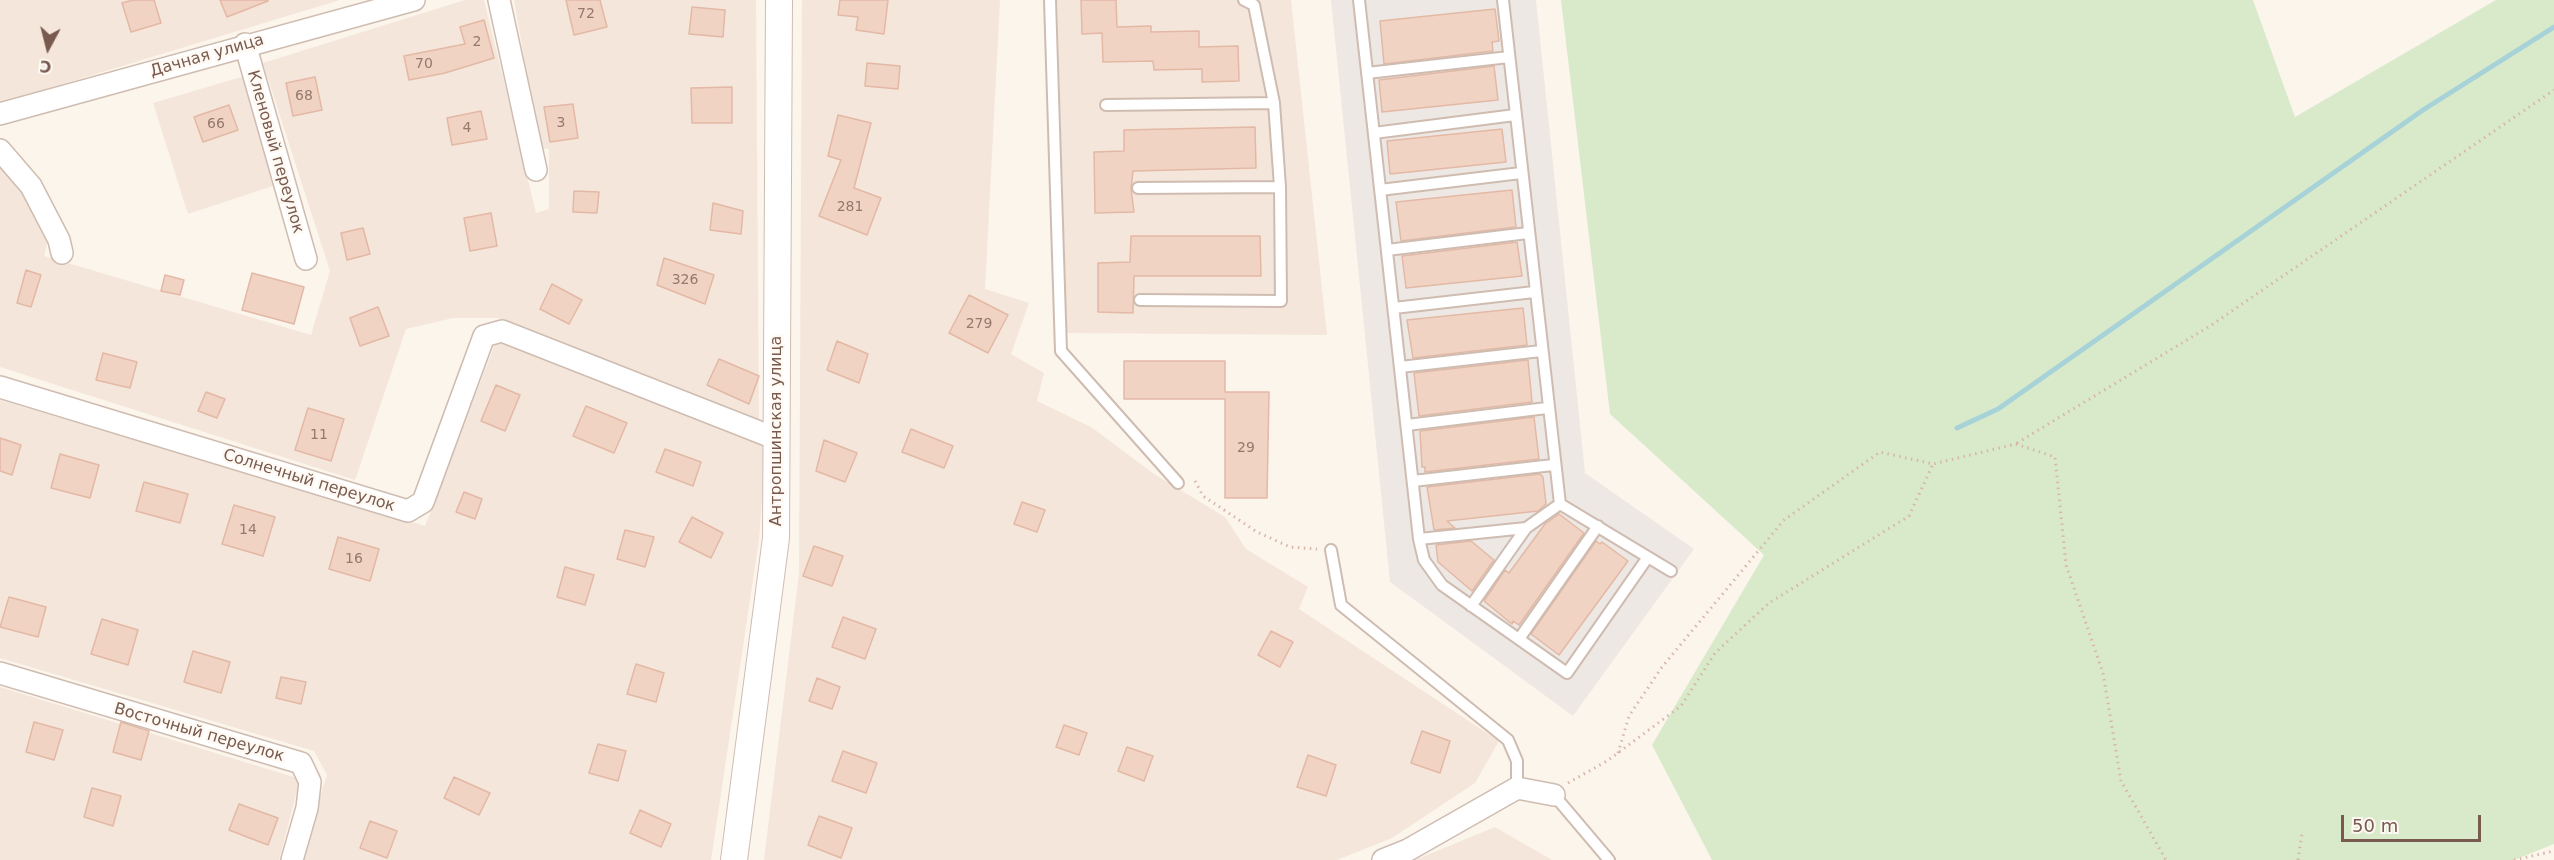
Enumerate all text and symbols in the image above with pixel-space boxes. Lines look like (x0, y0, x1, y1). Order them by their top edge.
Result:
house number: 72 (577, 6, 595, 22)
north arrow (18, 18, 78, 78)
street label: Дачная улица (148, 31, 266, 81)
house number: 2 (473, 34, 481, 50)
text: С (39, 56, 53, 77)
house number: 70 (415, 56, 433, 72)
street label: Кленовый переулок (243, 68, 307, 236)
house number: 68 (295, 88, 313, 104)
house number: 3 (557, 115, 565, 131)
house number: 66 (207, 116, 225, 132)
house number: 4 (463, 120, 471, 136)
house number: 281 (837, 199, 863, 215)
house number: 326 (672, 272, 698, 288)
house number: 279 (966, 316, 992, 332)
street label: Антропшинская улица (767, 336, 787, 526)
house number: 11 (310, 427, 328, 443)
house number: 29 (1237, 440, 1255, 456)
street label: Солнечный переулок (221, 446, 397, 516)
house number: 14 (239, 522, 257, 538)
house number: 16 (345, 551, 363, 567)
street label: Восточный переулок (112, 699, 286, 767)
scale bar (2344, 803, 2484, 841)
text: 50 m (2352, 815, 2398, 836)

